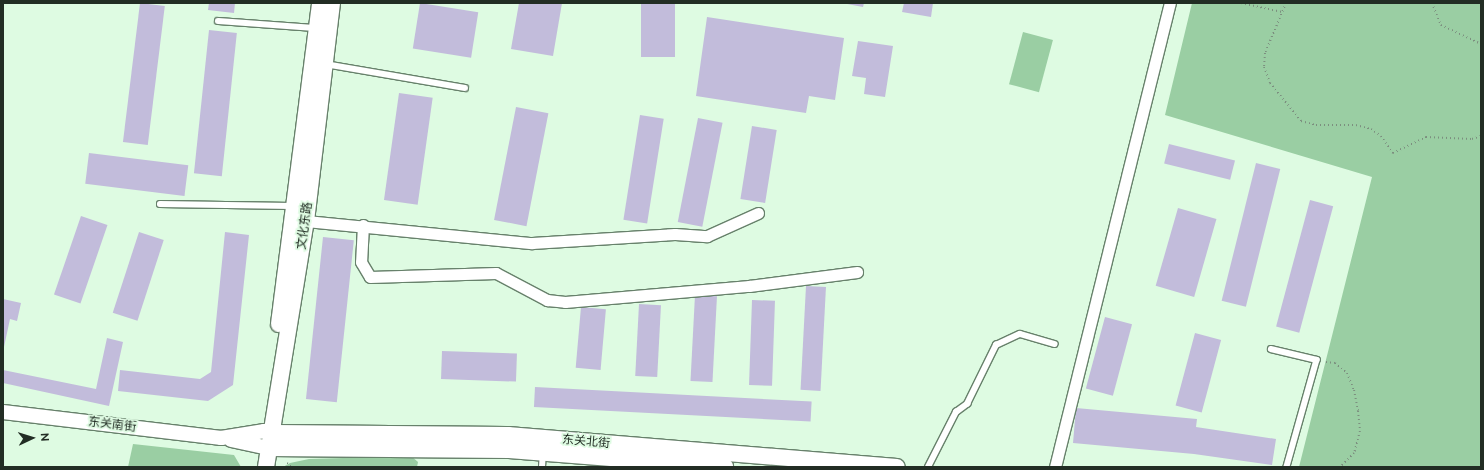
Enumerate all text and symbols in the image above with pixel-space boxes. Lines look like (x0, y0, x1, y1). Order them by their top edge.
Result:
street label: 文化东路 (295, 201, 315, 251)
street label: 东关南街 (87, 415, 137, 435)
north arrow (12, 418, 52, 458)
text: N (38, 432, 51, 442)
street label: 东关北街 (561, 433, 611, 451)

